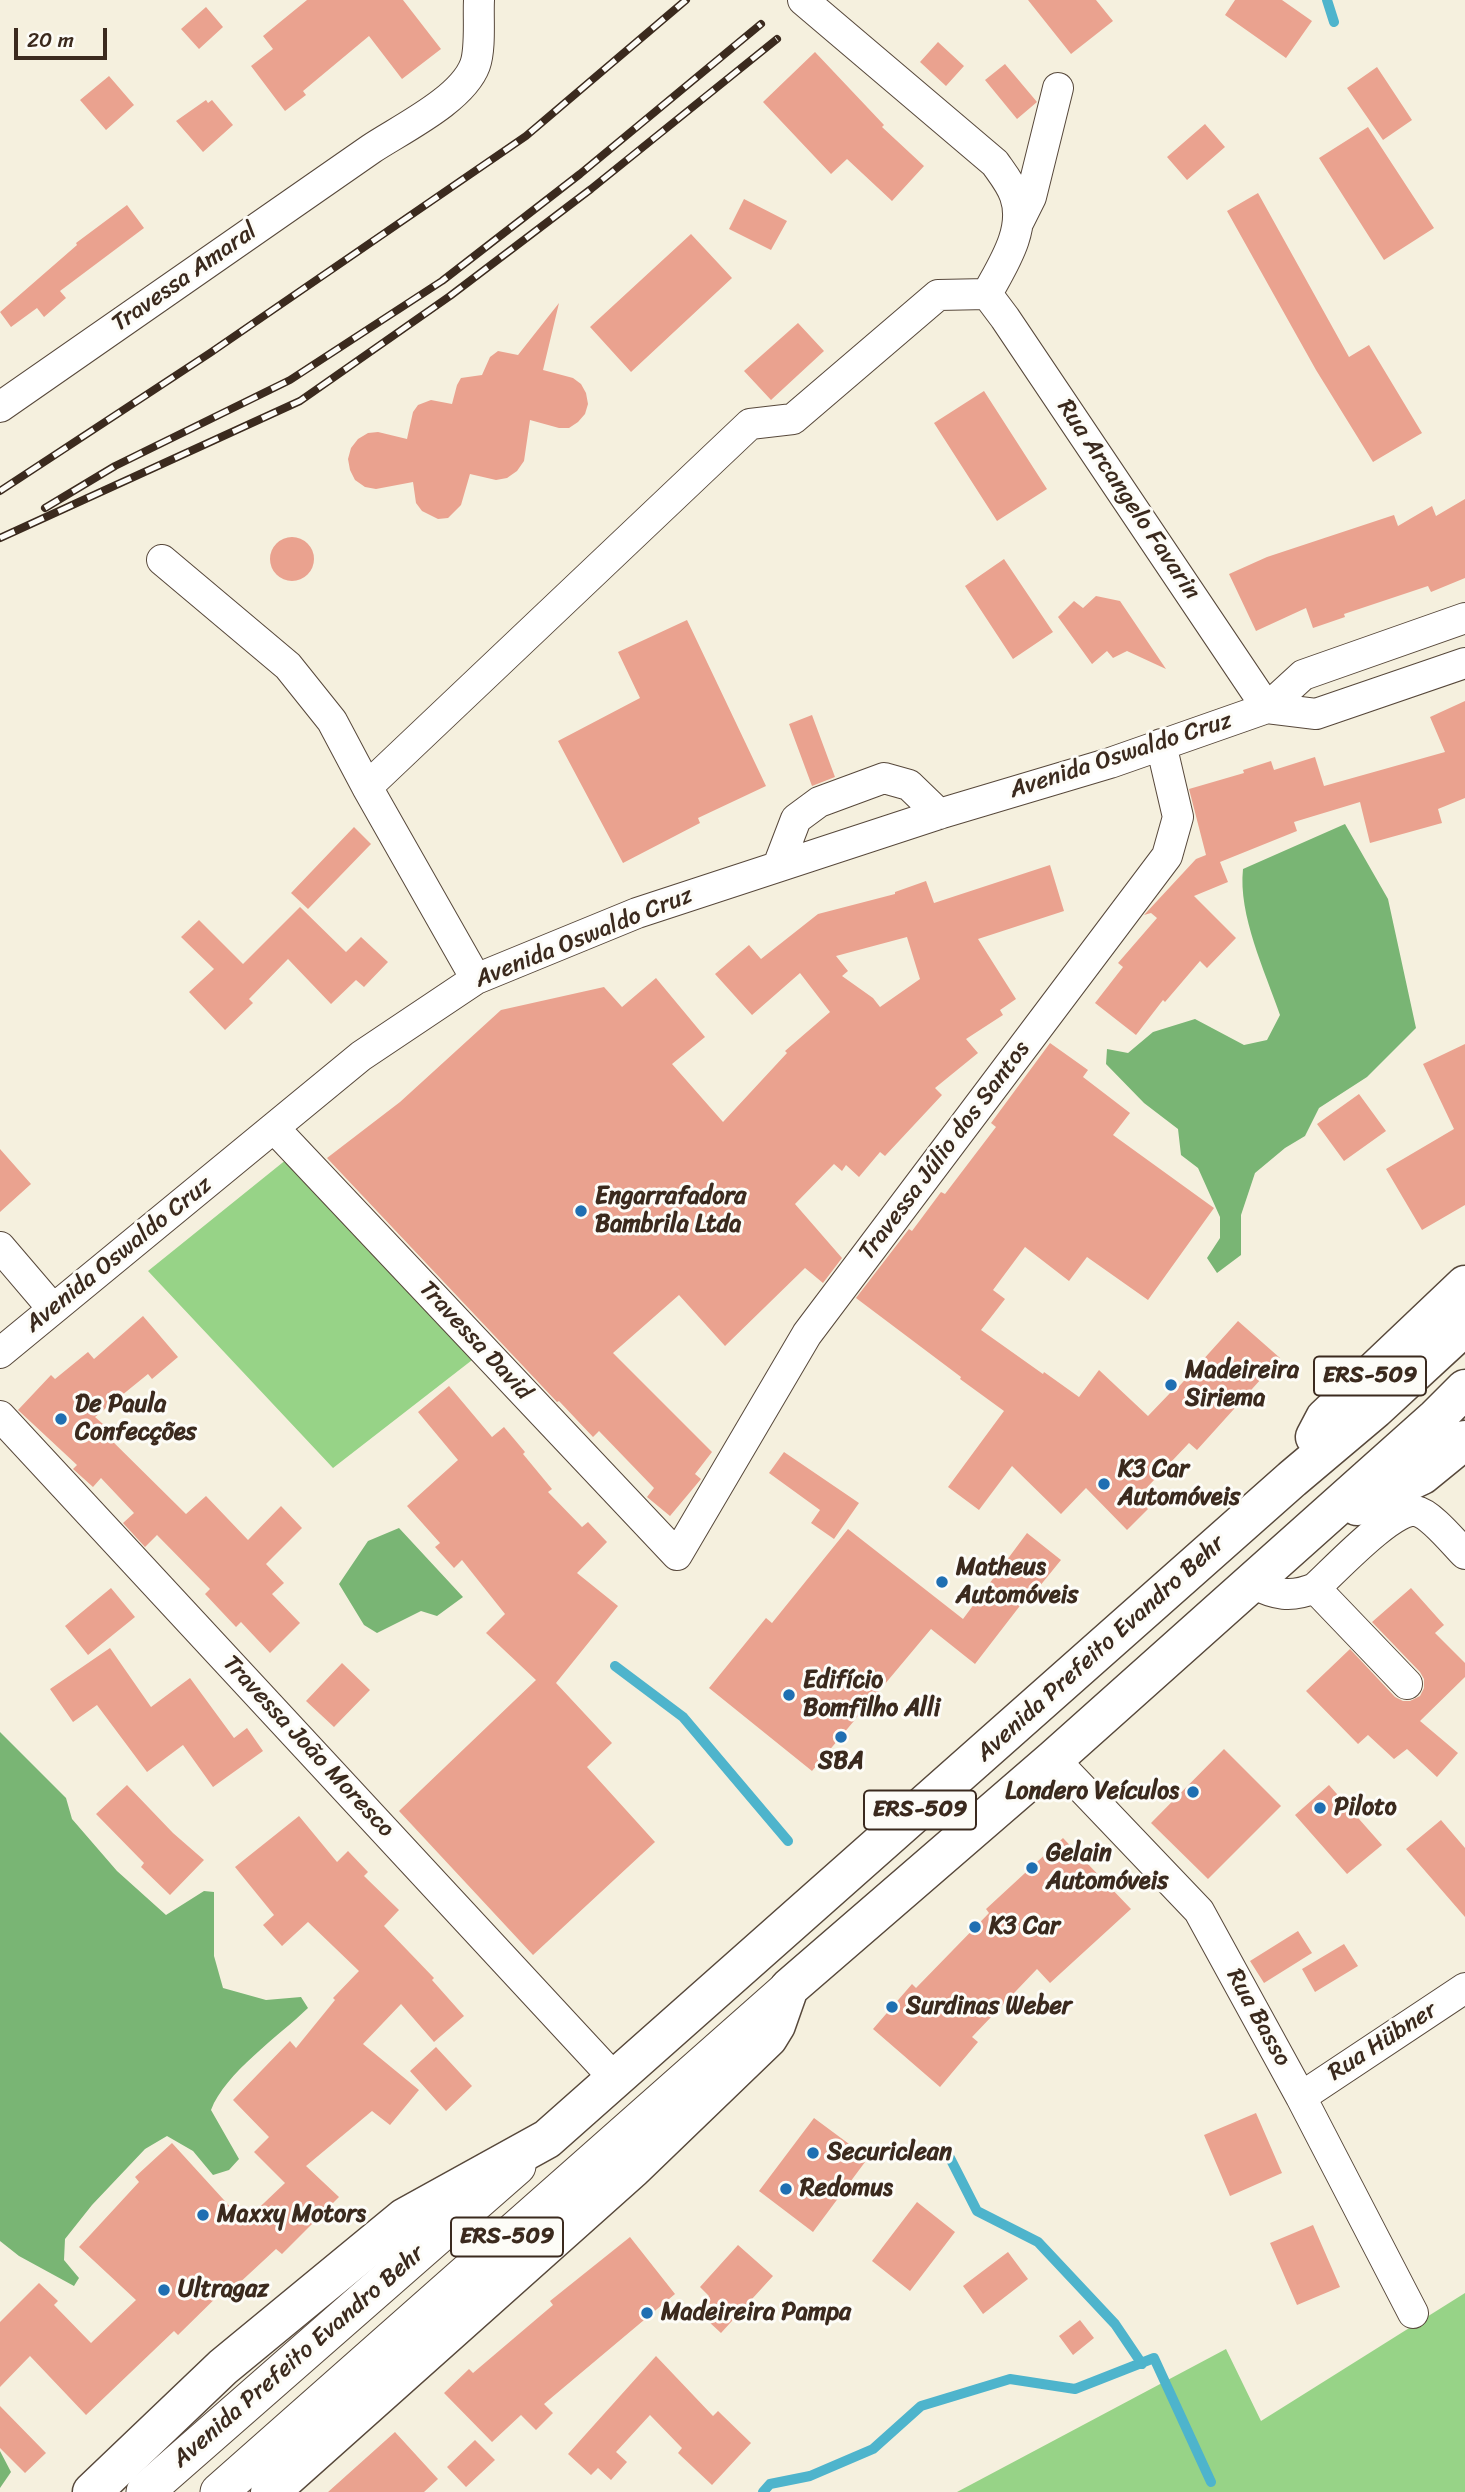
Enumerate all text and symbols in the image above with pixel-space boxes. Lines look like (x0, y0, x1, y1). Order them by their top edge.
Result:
scale bar (18, 14, 110, 58)
text: 20 m (27, 21, 74, 59)
street label: Travessa Amaral (107, 217, 263, 339)
street label: Rua Arcangelo Favarin (1050, 394, 1206, 606)
street label: Avenida Oswaldo Cruz (1006, 706, 1236, 806)
street label: Avenida Oswaldo Cruz (471, 881, 697, 995)
street label: Travessa Júlio dos Santos (853, 1036, 1037, 1266)
street label: Avenida Oswaldo Cruz (20, 1171, 218, 1339)
place label: Engarrafadora Bambrila Ltda (595, 1183, 746, 1239)
marker: Engarrafadora Bambrila Ltda (573, 1203, 589, 1219)
street label: Travessa David (412, 1275, 538, 1407)
place label: Madeireira Siriema (1185, 1357, 1299, 1413)
road number: ERS-509 (1314, 1357, 1426, 1396)
marker: Madeireira Siriema (1163, 1377, 1179, 1393)
place label: De Paula Confecções (75, 1391, 197, 1447)
marker: De Paula Confecções (53, 1411, 69, 1427)
place label: K3 Car Automóveis (1118, 1456, 1240, 1512)
marker: K3 Car Automóveis (1096, 1476, 1112, 1492)
street label: Avenida Prefeito Evandro Behr (971, 1530, 1231, 1768)
place label: Matheus Automóveis (956, 1554, 1078, 1610)
marker: Matheus Automóveis (934, 1574, 950, 1590)
street label: Travessa João Moresco (216, 1650, 400, 1844)
place label: Edifício Bomfilho Alli (803, 1667, 940, 1723)
marker: Edifício Bomfilho Alli (781, 1687, 797, 1703)
marker: SBA (833, 1729, 849, 1745)
place label: SBA (818, 1748, 864, 1776)
place label: Londero Veículos (1005, 1778, 1179, 1806)
marker: Londero Veículos (1185, 1784, 1201, 1800)
road number: ERS-509 (864, 1790, 976, 1829)
place label: Piloto (1334, 1794, 1397, 1822)
marker: Piloto (1312, 1800, 1328, 1816)
place label: Gelain Automóveis (1046, 1840, 1168, 1896)
marker: Gelain Automóveis (1024, 1860, 1040, 1876)
place label: K3 Car (989, 1913, 1060, 1941)
marker: K3 Car (967, 1919, 983, 1935)
street label: Rua Basso (1219, 1964, 1297, 2072)
place label: Surdinas Weber (906, 1993, 1072, 2021)
street label: Rua Hübner (1323, 1996, 1443, 2088)
marker: Surdinas Weber (884, 1999, 900, 2015)
place label: Securiclean (827, 2139, 952, 2167)
marker: Securiclean (805, 2145, 821, 2161)
place label: Redomus (800, 2175, 893, 2203)
marker: Redomus (778, 2181, 794, 2197)
place label: Maxxy Motors (217, 2201, 366, 2229)
marker: Maxxy Motors (195, 2207, 211, 2223)
road number: ERS-509 (451, 2218, 563, 2256)
street label: Avenida Prefeito Evandro Behr (167, 2240, 431, 2474)
place label: Ultragaz (178, 2276, 269, 2304)
marker: Ultragaz (156, 2282, 172, 2298)
place label: Madeireira Pampa (661, 2299, 851, 2327)
marker: Madeireira Pampa (639, 2305, 655, 2321)

